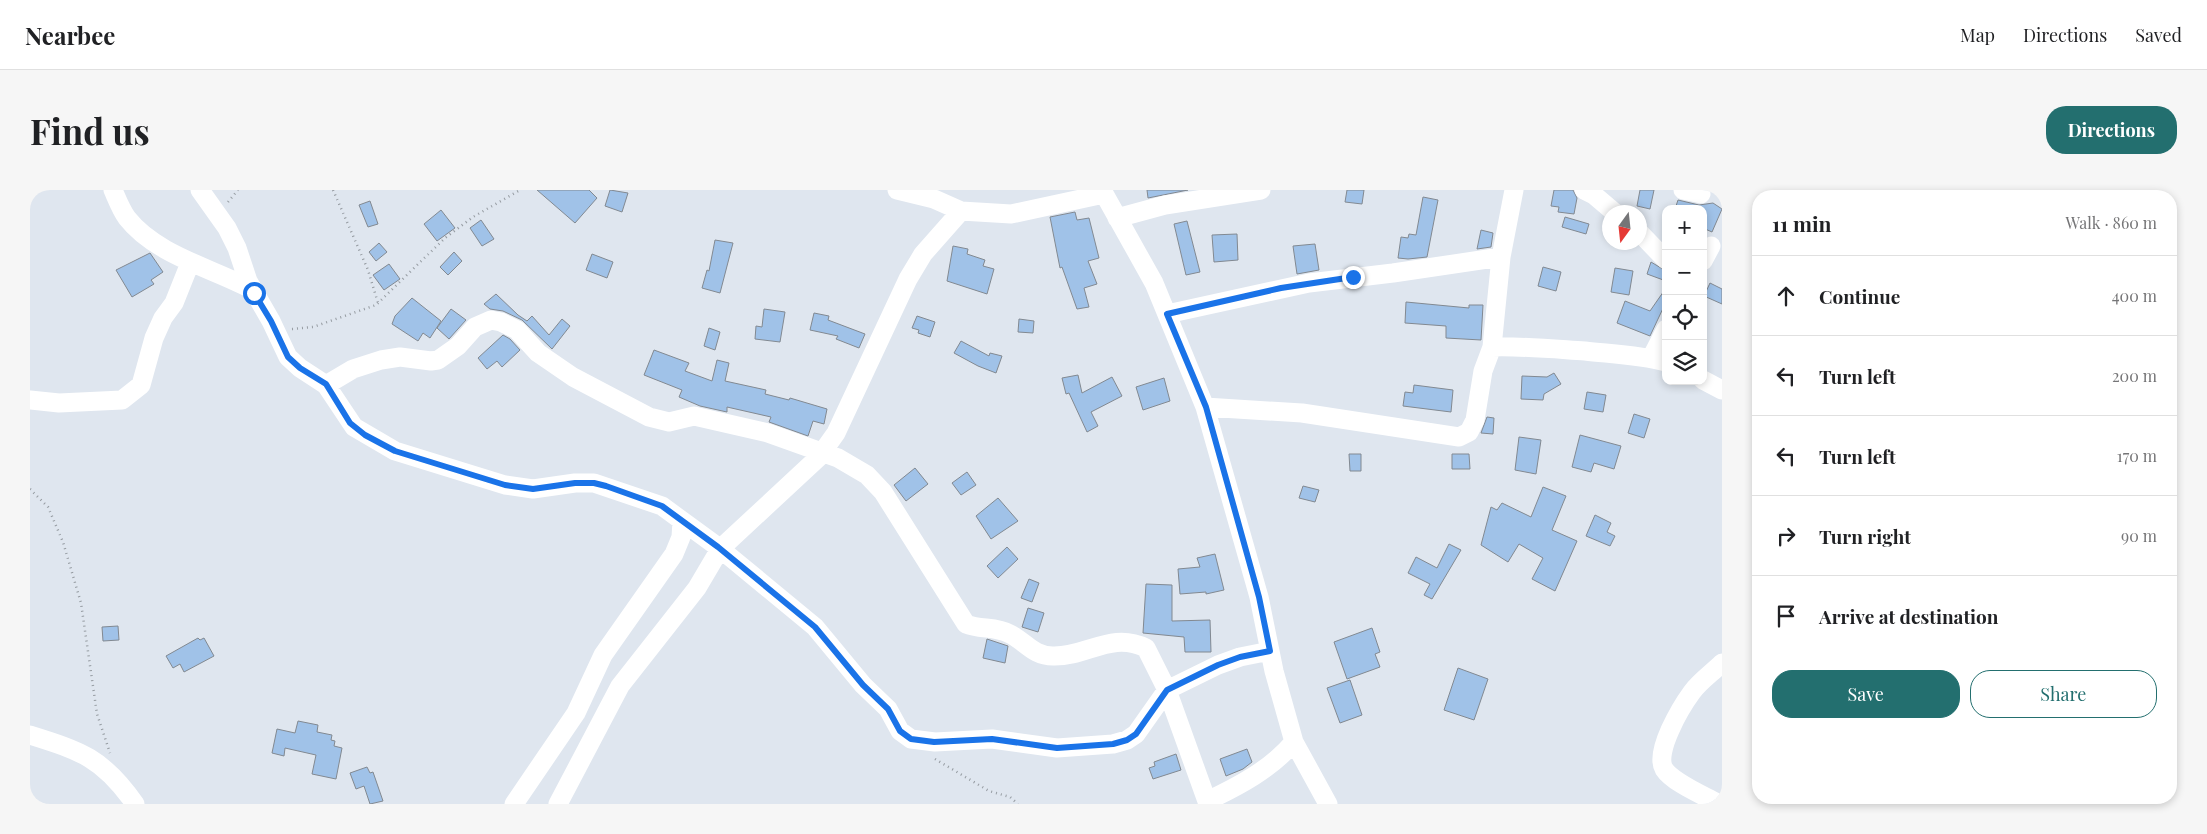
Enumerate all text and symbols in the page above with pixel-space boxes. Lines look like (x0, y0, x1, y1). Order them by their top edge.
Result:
text: Nearbee (25, 19, 115, 51)
text: Map (1960, 23, 1995, 47)
text: Directions (2023, 23, 2107, 47)
text: Saved (2135, 23, 2182, 47)
button: Directions (2046, 106, 2177, 154)
text: Find us (30, 107, 150, 154)
north arrow (1602, 205, 1647, 250)
map controls (1662, 205, 1707, 385)
button: + (1662, 205, 1707, 250)
text: 11 min (1772, 209, 1832, 237)
text: Walk · 860 m (2066, 212, 2157, 233)
button: − (1662, 250, 1707, 295)
route end (1342, 266, 1365, 289)
route start (243, 282, 266, 305)
icon: ahead (1772, 282, 1800, 310)
text: Continue (1819, 283, 1900, 309)
text: 400 m (2112, 285, 2157, 306)
button: locate (1662, 295, 1707, 340)
button: layers (1662, 340, 1707, 385)
icon: left (1772, 362, 1800, 390)
text: Turn left (1819, 363, 1896, 389)
text: 200 m (2112, 365, 2157, 386)
icon: left (1772, 442, 1800, 470)
text: Turn left (1819, 443, 1896, 469)
text: 170 m (2117, 445, 2157, 466)
icon: right (1772, 522, 1800, 550)
text: Turn right (1819, 523, 1911, 549)
text: 90 m (2121, 525, 2157, 546)
icon: arrive (1772, 602, 1800, 630)
text: Arrive at destination (1819, 603, 1999, 629)
button: Save (1772, 670, 1960, 718)
button: Share (1970, 670, 2157, 718)

